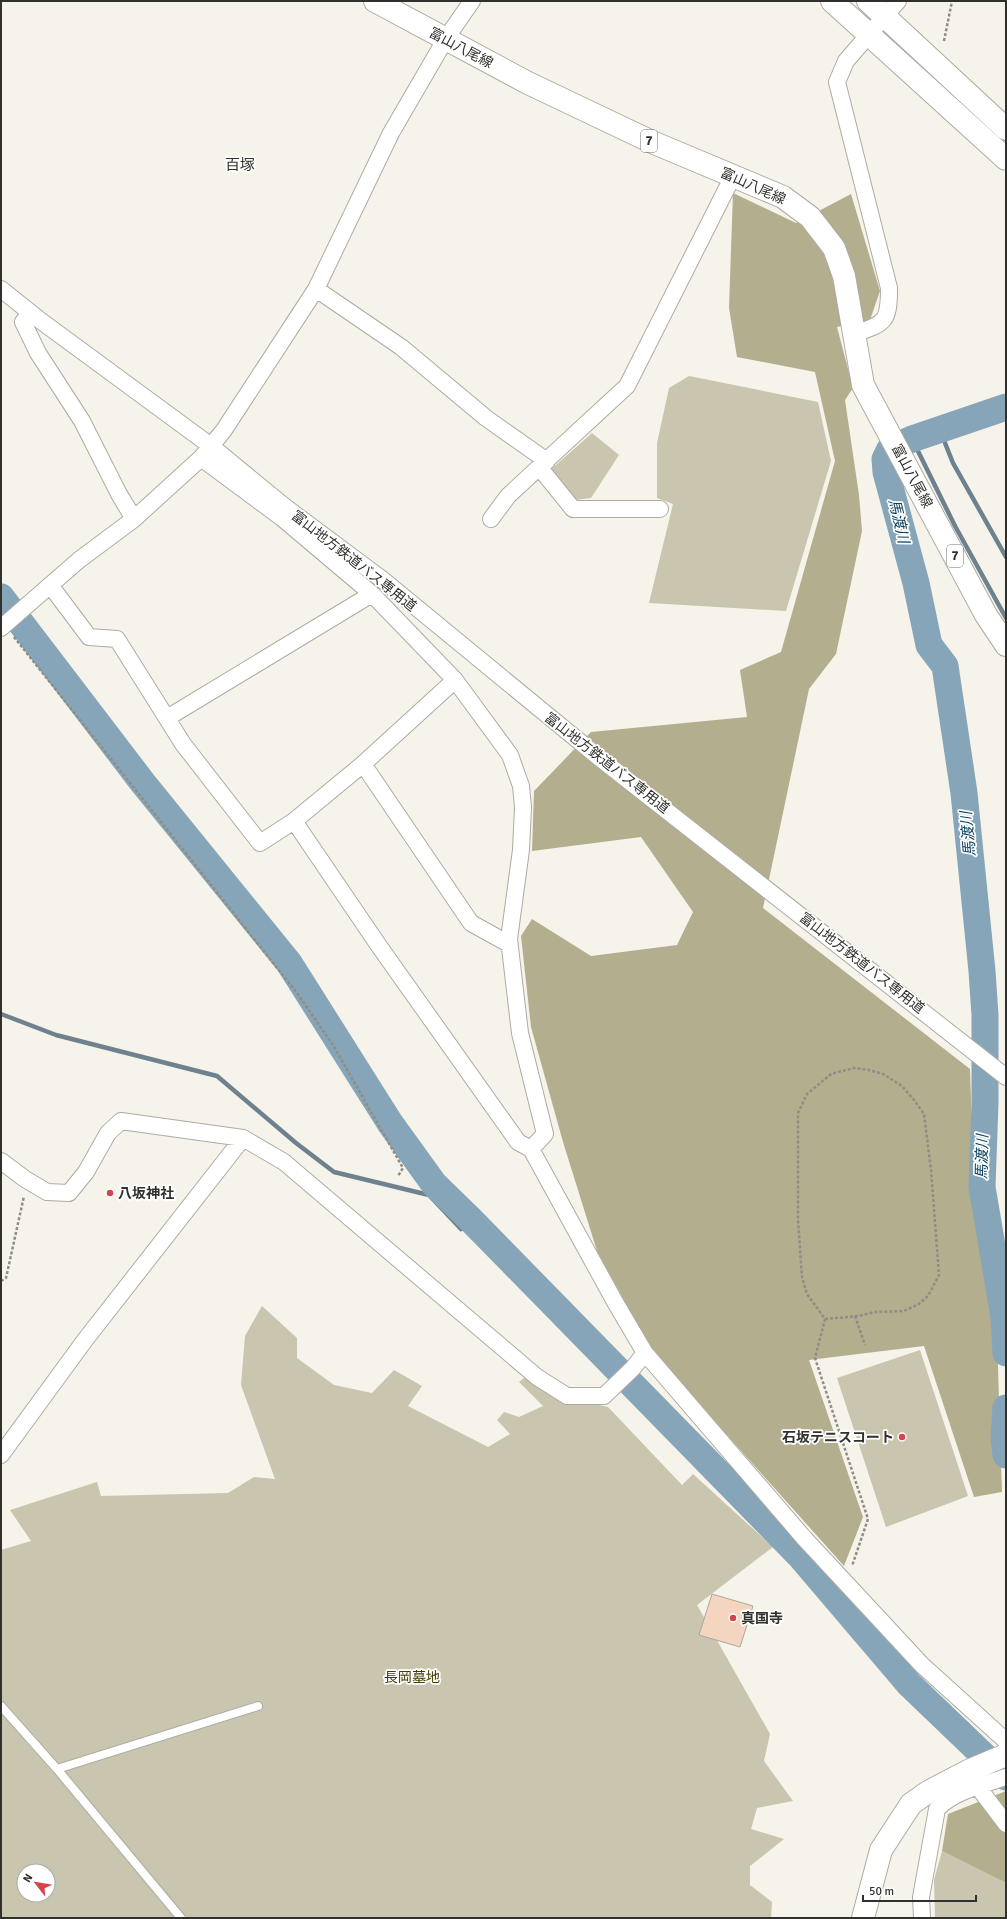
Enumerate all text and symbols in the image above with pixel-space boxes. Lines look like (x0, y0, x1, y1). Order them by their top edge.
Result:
street label: 富山八尾線 (426, 24, 496, 72)
road number: 7 (641, 130, 657, 152)
district label: 百塚 (225, 156, 255, 174)
street label: 富山八尾線 (718, 164, 788, 208)
street label: 富山八尾線 (888, 441, 936, 511)
water label: 馬渡川 (885, 497, 913, 547)
street label: 富山地方鉄道バス専用道 (288, 507, 420, 615)
road number: 7 (947, 545, 963, 567)
street label: 富山地方鉄道バス専用道 (541, 709, 673, 817)
water label: 馬渡川 (957, 809, 979, 857)
street label: 富山地方鉄道バス専用道 (796, 909, 928, 1017)
water label: 馬渡川 (973, 1132, 991, 1180)
place label: 八坂神社 (118, 1185, 174, 1202)
marker: 八坂神社 (105, 1188, 115, 1198)
place label: 石坂テニスコート (782, 1429, 894, 1446)
marker: 石坂テニスコート (897, 1432, 907, 1442)
place label: 真国寺 (741, 1610, 783, 1627)
marker: 真国寺 (728, 1613, 738, 1623)
park label: 長岡墓地 (384, 1669, 440, 1686)
north arrow (16, 1863, 56, 1903)
text: N (20, 1871, 35, 1885)
scale bar (863, 1877, 976, 1903)
text: 50 m (869, 1884, 894, 1899)

